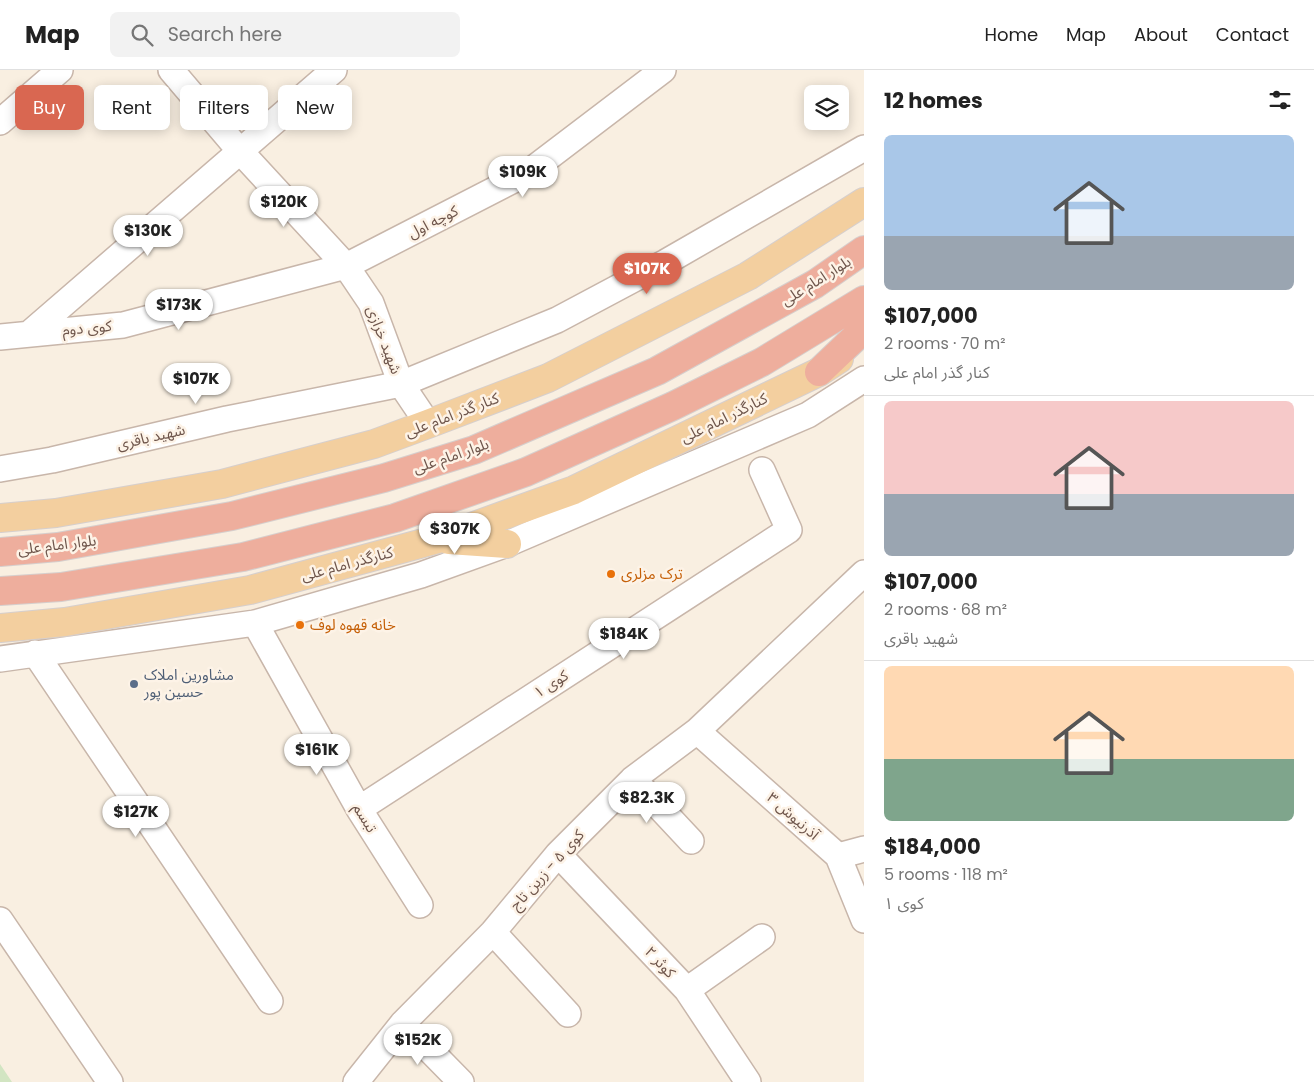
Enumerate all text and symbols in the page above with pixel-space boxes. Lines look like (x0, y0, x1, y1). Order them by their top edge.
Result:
search box (110, 12, 460, 57)
text: Map (25, 18, 80, 51)
icon: search (128, 21, 156, 49)
text: Search here (168, 21, 282, 48)
text: Home (984, 22, 1038, 47)
text: Map (1066, 22, 1106, 47)
text: About (1134, 22, 1188, 47)
text: Contact (1216, 22, 1289, 47)
chip: Buy (15, 85, 84, 130)
chip: Rent (94, 85, 170, 130)
chip: Filters (180, 85, 268, 130)
chip: New (278, 85, 352, 130)
map controls (804, 85, 849, 130)
button: layers (804, 85, 849, 130)
text: 12 homes (884, 86, 983, 115)
icon: filters (1266, 86, 1294, 114)
pin: $109K (488, 156, 558, 198)
text: $109K (499, 160, 547, 183)
icon: home (1044, 168, 1134, 258)
pin: $120K (249, 186, 319, 228)
text: $120K (260, 190, 308, 213)
street label: کوچه اول (404, 200, 462, 243)
pin: $130K (113, 214, 183, 257)
text: $130K (124, 219, 172, 242)
street label: بلوار امام علی (777, 251, 855, 311)
pin: $107K (612, 252, 682, 295)
text: $107K (624, 257, 670, 280)
pin: $173K (144, 288, 214, 331)
text: $173K (156, 293, 202, 316)
text: $107,000 (884, 301, 978, 330)
street label: شهید خرازی (362, 303, 407, 377)
street label: کوی دوم (61, 315, 114, 341)
text: 2 rooms · 70 m² (884, 332, 1006, 355)
text: کنار گذر امام علی (884, 361, 990, 384)
pin: $107K (161, 362, 231, 405)
text: $107K (173, 367, 219, 390)
street label: کنار گذر امام علی (402, 387, 503, 443)
street label: کنارگذر امام علی (677, 387, 772, 449)
street label: شهید باقری (115, 418, 187, 455)
street label: بلوار امام علی (410, 433, 492, 479)
icon: home (1044, 433, 1134, 523)
pin: $307K (420, 512, 490, 555)
text: $307K (430, 517, 480, 540)
street label: بلوار امام علی (17, 529, 97, 561)
street label: کنارگذر امام علی (299, 541, 396, 587)
place label: ترک مزلری (621, 563, 683, 584)
text: $107,000 (884, 567, 978, 596)
marker: ترک مزلری (605, 568, 617, 580)
text: 2 rooms · 68 m² (884, 598, 1007, 621)
place label: خانه قهوه لوف (310, 614, 396, 635)
pin: $184K (589, 618, 659, 660)
marker: خانه قهوه لوف (294, 619, 306, 631)
text: $184K (600, 622, 648, 645)
text: شهید باقری (884, 627, 958, 650)
place label: مشاورین املاک حسین پور (143, 664, 234, 702)
street label: کوی ۱ (529, 664, 573, 703)
marker: مشاورین املاک حسین پور (128, 678, 140, 690)
icon: home (1044, 698, 1134, 788)
pin: $161K (282, 734, 352, 776)
text: $161K (295, 738, 339, 761)
pin: $82.3K (606, 782, 688, 824)
text: $82.3K (619, 786, 675, 809)
street label: آذرنیوش ۳ (763, 787, 825, 845)
pin: $127K (101, 796, 171, 838)
street label: تبسم (348, 799, 382, 837)
text: $127K (113, 800, 159, 823)
street label: کوی ۵ - زرین تاج (505, 824, 591, 916)
text: $184,000 (884, 832, 981, 861)
text: 5 rooms · 118 m² (884, 863, 1008, 886)
text: کوی ۱ (884, 892, 924, 915)
street label: کوثر ۲ (640, 941, 681, 983)
pin: $152K (383, 1024, 453, 1066)
text: $152K (394, 1028, 442, 1051)

